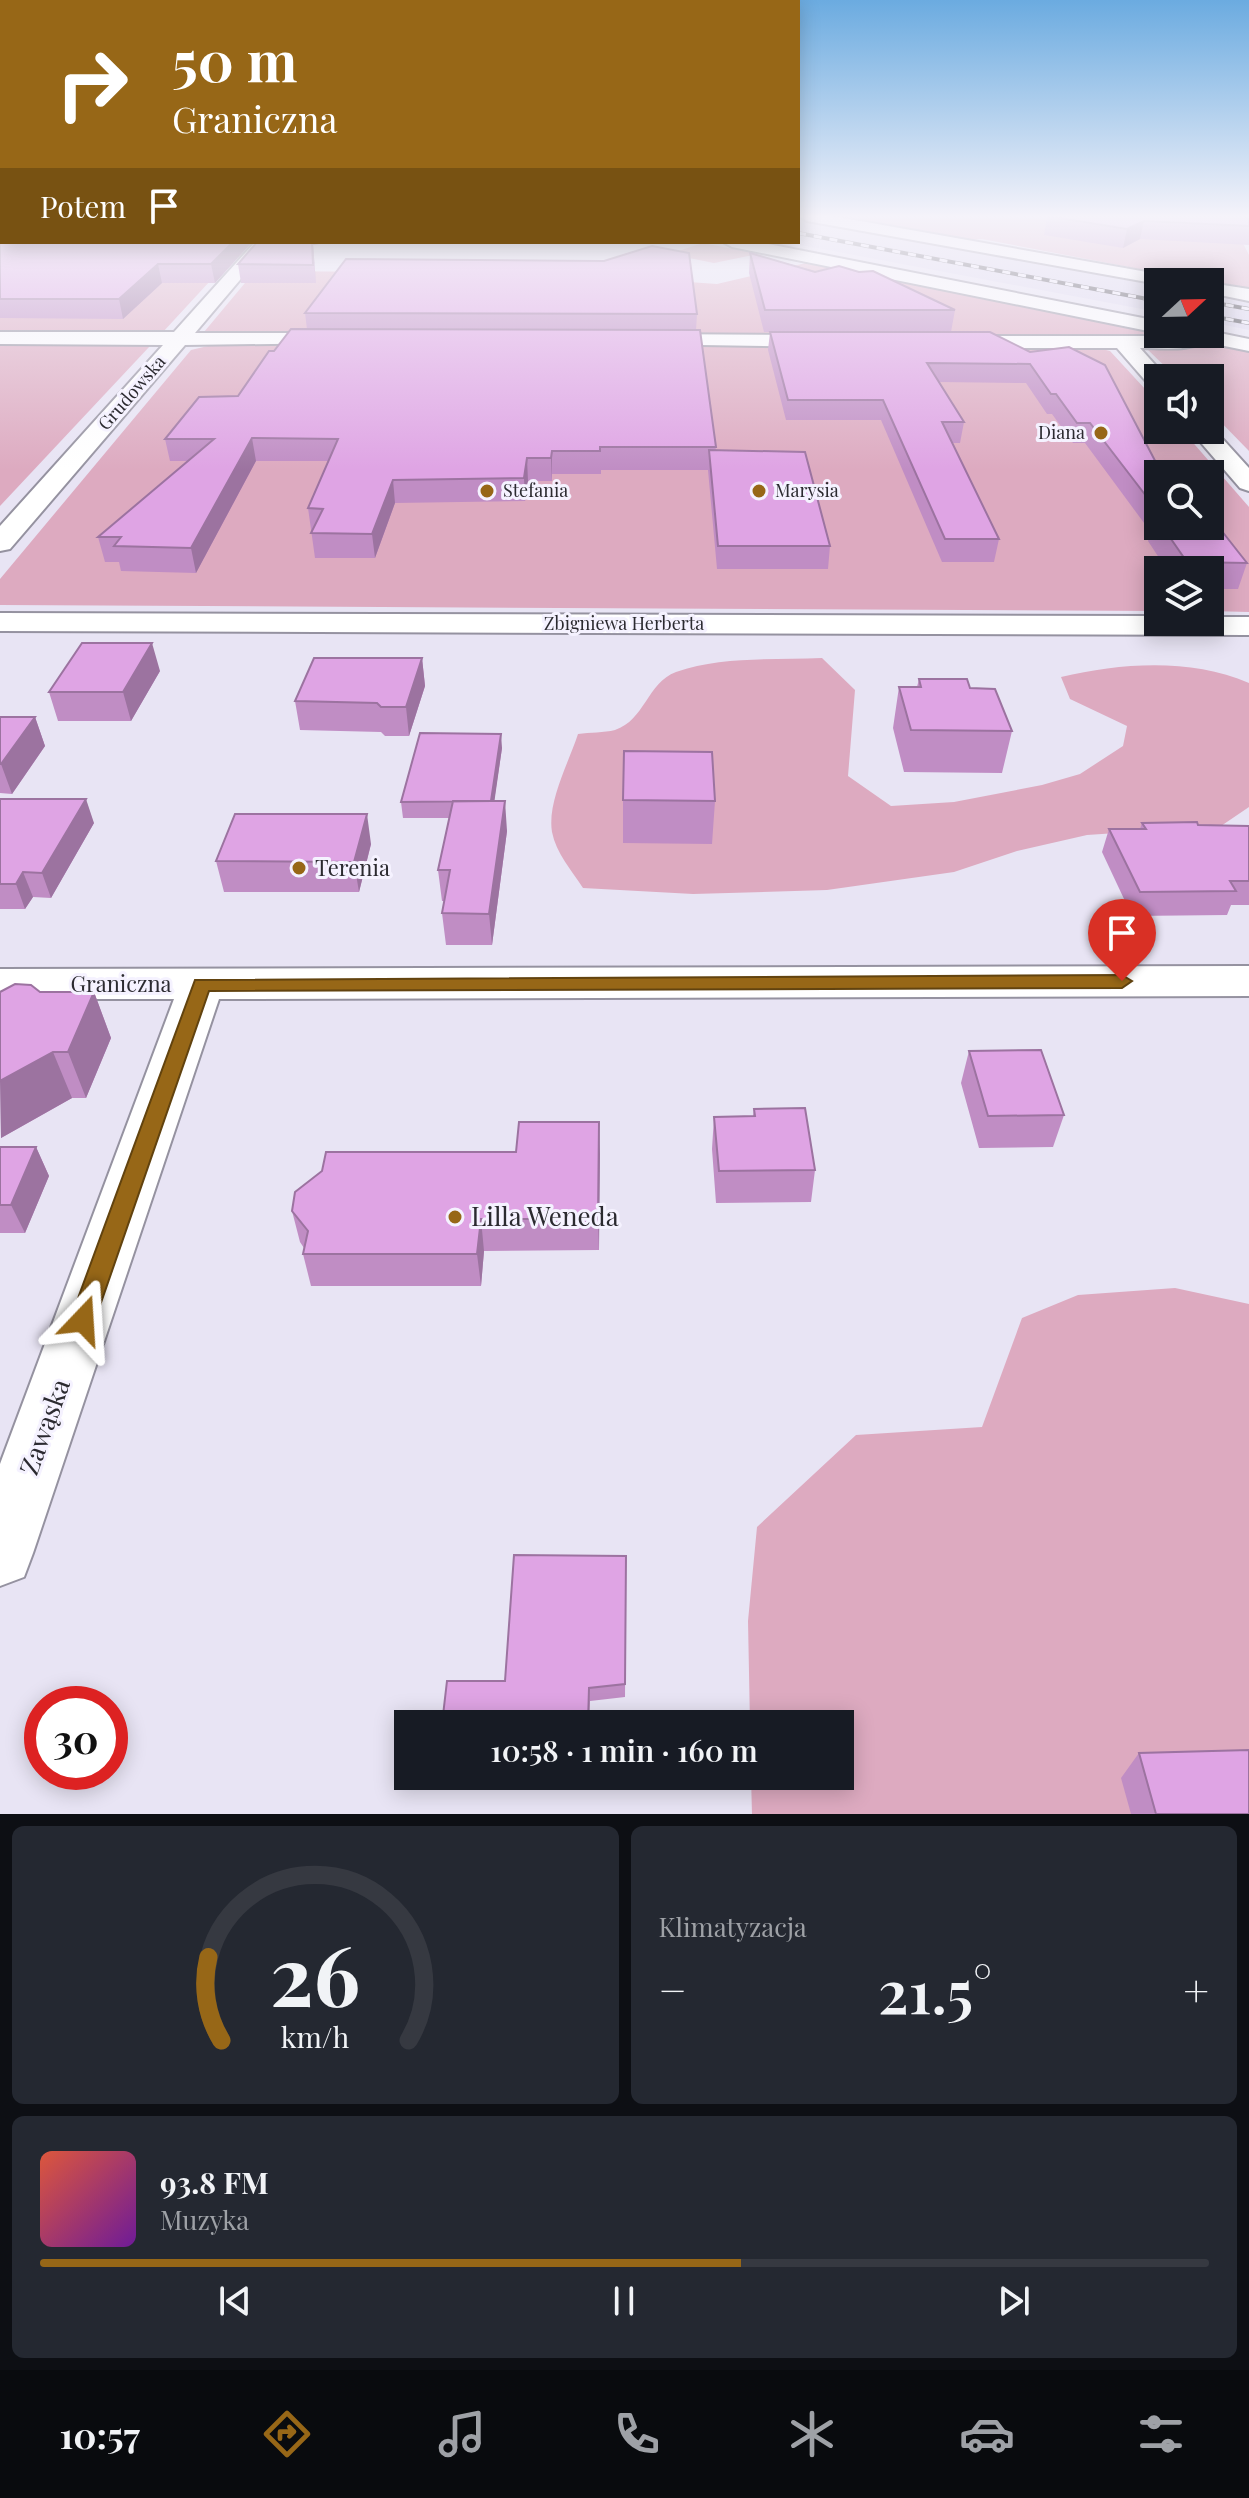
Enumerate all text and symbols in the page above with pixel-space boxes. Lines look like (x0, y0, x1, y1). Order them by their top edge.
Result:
text: 50 m (172, 22, 298, 97)
icon: right (40, 32, 144, 136)
text: Graniczna (172, 94, 337, 142)
icon: arrive (142, 184, 186, 228)
text: Potem (40, 186, 126, 226)
north arrow (1144, 268, 1224, 348)
map controls (1144, 268, 1224, 636)
street label: Grudowska (92, 350, 170, 435)
button: sound (1144, 364, 1224, 444)
place label: Diana (1038, 420, 1085, 444)
marker: Diana (1092, 424, 1110, 442)
button: search (1144, 460, 1224, 540)
place label: Stefania (503, 478, 568, 502)
place label: Marysia (775, 478, 839, 502)
marker: Stefania (478, 482, 496, 500)
marker: Marysia (750, 482, 768, 500)
button: layers (1144, 556, 1224, 636)
street label: Zbigniewa Herberta (544, 611, 704, 635)
place label: Terenia (315, 852, 390, 882)
marker: Terenia (290, 859, 308, 877)
pin (1088, 899, 1156, 981)
icon: arrive (1100, 911, 1144, 955)
street label: Graniczna (70, 968, 172, 998)
place label: Lilla Weneda (471, 1198, 619, 1233)
marker: Lilla Weneda (446, 1208, 464, 1226)
position arrow (41, 1278, 125, 1362)
street label: Zawąska (10, 1374, 77, 1479)
speed limit sign: 30 (24, 1686, 128, 1790)
text: 10:58 · 1 min · 160 m (490, 1730, 758, 1770)
text: Klimatyzacja (659, 1909, 807, 1944)
text: 26 (270, 1917, 360, 2028)
text: 21.5° (878, 1949, 992, 2029)
text: − (659, 1959, 687, 2018)
text: + (1183, 1959, 1209, 2018)
text: km/h (281, 2017, 350, 2055)
text: 93.8 FM (160, 2162, 269, 2202)
text: Muzyka (160, 2202, 249, 2237)
icon: previous (213, 2279, 257, 2323)
icon: pause (602, 2279, 646, 2323)
icon: next (992, 2279, 1036, 2323)
icon: directions (259, 2406, 315, 2462)
icon: music (434, 2406, 490, 2462)
icon: phone (609, 2406, 665, 2462)
icon: climate (784, 2406, 840, 2462)
icon: car (959, 2406, 1015, 2462)
icon: filters (1133, 2406, 1189, 2462)
text: 10:57 (59, 2410, 140, 2458)

